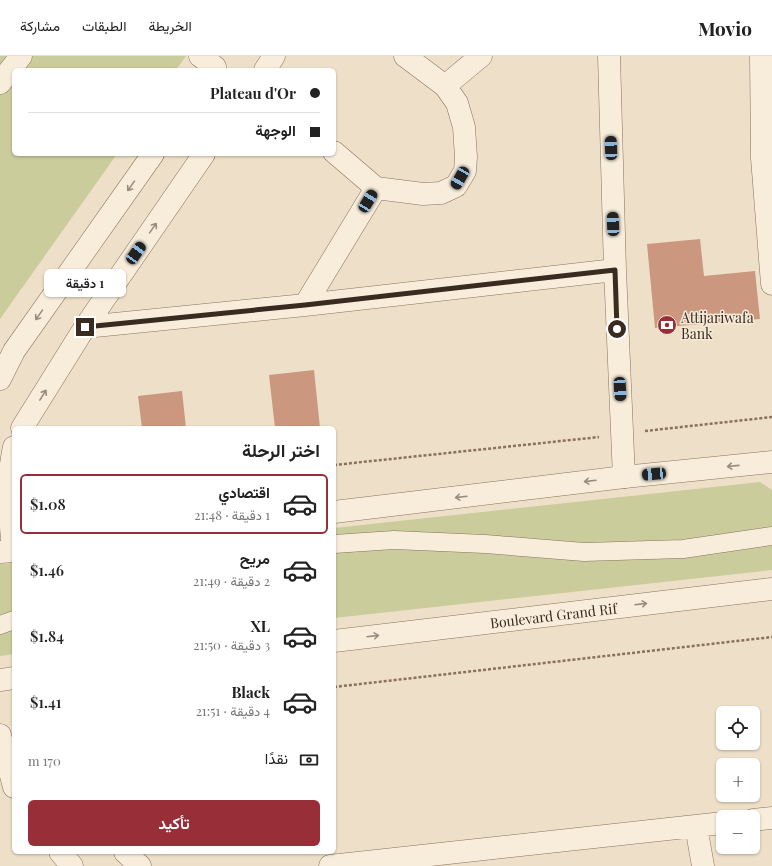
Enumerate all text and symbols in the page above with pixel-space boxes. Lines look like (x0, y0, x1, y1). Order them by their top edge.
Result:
text: Movio (698, 15, 752, 41)
text: مشاركة (20, 16, 60, 35)
text: الطبقات (82, 16, 126, 35)
text: الخريطة (148, 16, 192, 35)
text: Plateau d'Or (210, 83, 296, 103)
text: الوجهة (255, 120, 296, 140)
car (605, 136, 617, 160)
car (449, 165, 471, 191)
one-way arrow (127, 180, 135, 191)
car (357, 188, 379, 214)
car (607, 212, 619, 236)
one-way arrow (149, 223, 157, 234)
car (124, 240, 148, 266)
callout: 1 دقيقة (44, 269, 126, 297)
text: 1 دقيقة (66, 274, 104, 291)
place label: Attijariwafa Bank (680, 308, 754, 343)
one-way arrow (35, 309, 44, 320)
bank icon: Attijariwafa Bank (656, 314, 678, 336)
route end (76, 318, 94, 336)
route start (608, 320, 626, 338)
car (613, 377, 627, 401)
one-way arrow (39, 390, 47, 401)
text: اختر الرحلة (242, 438, 320, 462)
one-way arrow (727, 463, 740, 470)
car (642, 467, 666, 481)
one-way arrow (584, 477, 597, 485)
text: اقتصادي (218, 482, 270, 502)
icon: car (282, 486, 318, 522)
one-way arrow (455, 493, 468, 501)
text: $1.08 (30, 494, 66, 514)
text: 1 دقيقة · 21:48 (194, 506, 270, 523)
text: مريح (240, 548, 270, 568)
icon: car (282, 552, 318, 588)
text: $1.46 (30, 560, 64, 580)
text: 2 دقيقة · 21:49 (193, 572, 270, 589)
street label: Boulevard Grand Rif (489, 598, 619, 632)
one-way arrow (634, 601, 647, 608)
text: XL (250, 616, 270, 636)
icon: car (282, 618, 318, 654)
text: $1.84 (30, 626, 64, 646)
one-way arrow (366, 632, 379, 640)
text: 3 دقيقة · 21:50 (193, 636, 270, 653)
text: Black (231, 682, 270, 702)
icon: car (282, 684, 318, 720)
text: $1.41 (30, 692, 61, 712)
text: 4 دقيقة · 21:51 (196, 702, 270, 719)
map controls (716, 706, 760, 854)
button: locate (716, 706, 760, 750)
text: نقدًا (265, 748, 288, 768)
icon: cash (298, 749, 320, 771)
text: 170 m (28, 752, 61, 769)
button: + (716, 758, 760, 802)
button: تأكيد (28, 800, 320, 846)
button: − (716, 810, 760, 854)

